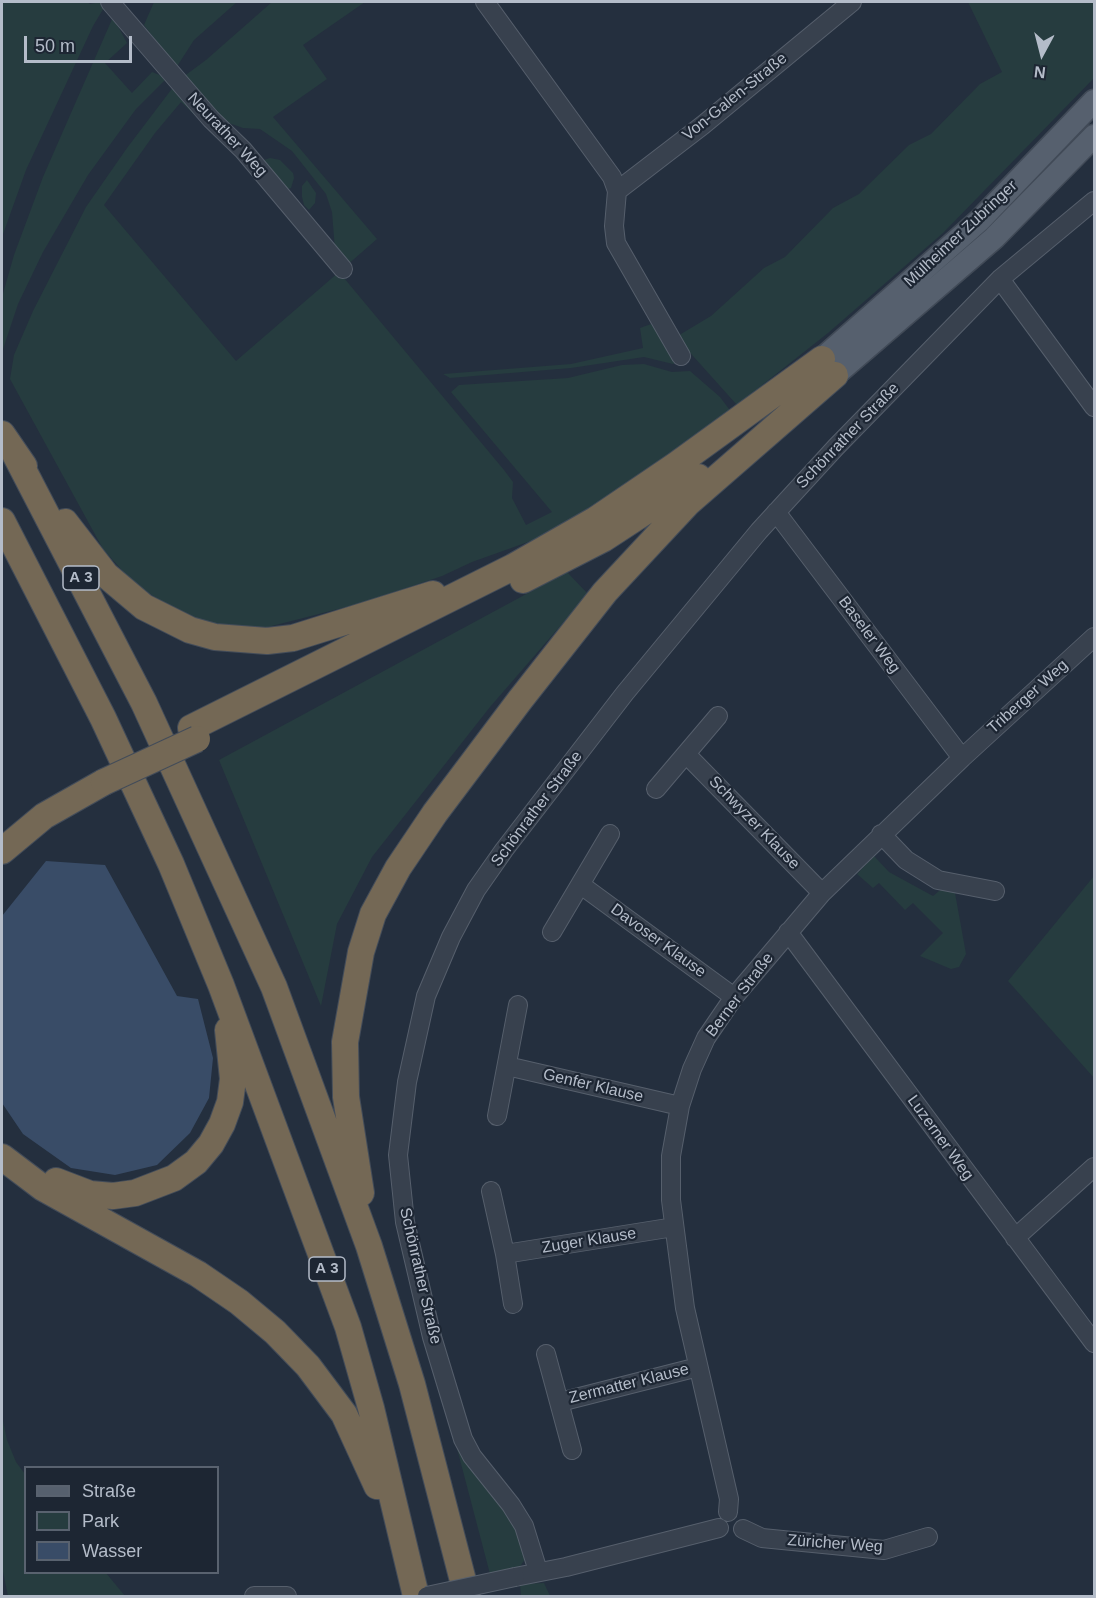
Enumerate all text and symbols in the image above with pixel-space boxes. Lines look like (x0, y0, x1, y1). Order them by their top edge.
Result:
scale bar (27, 24, 135, 62)
north arrow (1012, 24, 1072, 84)
text: 50 m (35, 36, 75, 56)
street label: Von-Galen-Straße (679, 49, 791, 145)
text: N (1033, 63, 1047, 82)
street label: Neurather Weg (183, 89, 271, 181)
street label: Mülheimer Zubringer (900, 177, 1022, 291)
street label: Schönrather Straße (793, 379, 903, 493)
road number: A 3 (63, 566, 99, 590)
street label: Baseler Weg (834, 593, 904, 677)
street label: Triberger Weg (984, 656, 1072, 738)
street label: Schönrather Straße (487, 747, 587, 871)
street label: Schwyzer Klause (704, 772, 804, 874)
street label: Davoser Klause (607, 900, 709, 982)
street label: Berner Straße (702, 949, 778, 1041)
street label: Genfer Klause (541, 1065, 645, 1107)
street label: Luzerner Weg (903, 1092, 977, 1184)
street label: Schönrather Straße (395, 1206, 445, 1346)
street label: Zuger Klause (541, 1224, 637, 1258)
road number: A 3 (309, 1257, 345, 1281)
street label: Zermatter Klause (567, 1360, 691, 1408)
legend (24, 1466, 219, 1574)
text: Straße (82, 1481, 136, 1501)
text: Park (82, 1511, 119, 1531)
street label: Züricher Weg (787, 1531, 883, 1557)
text: Wasser (82, 1541, 142, 1561)

